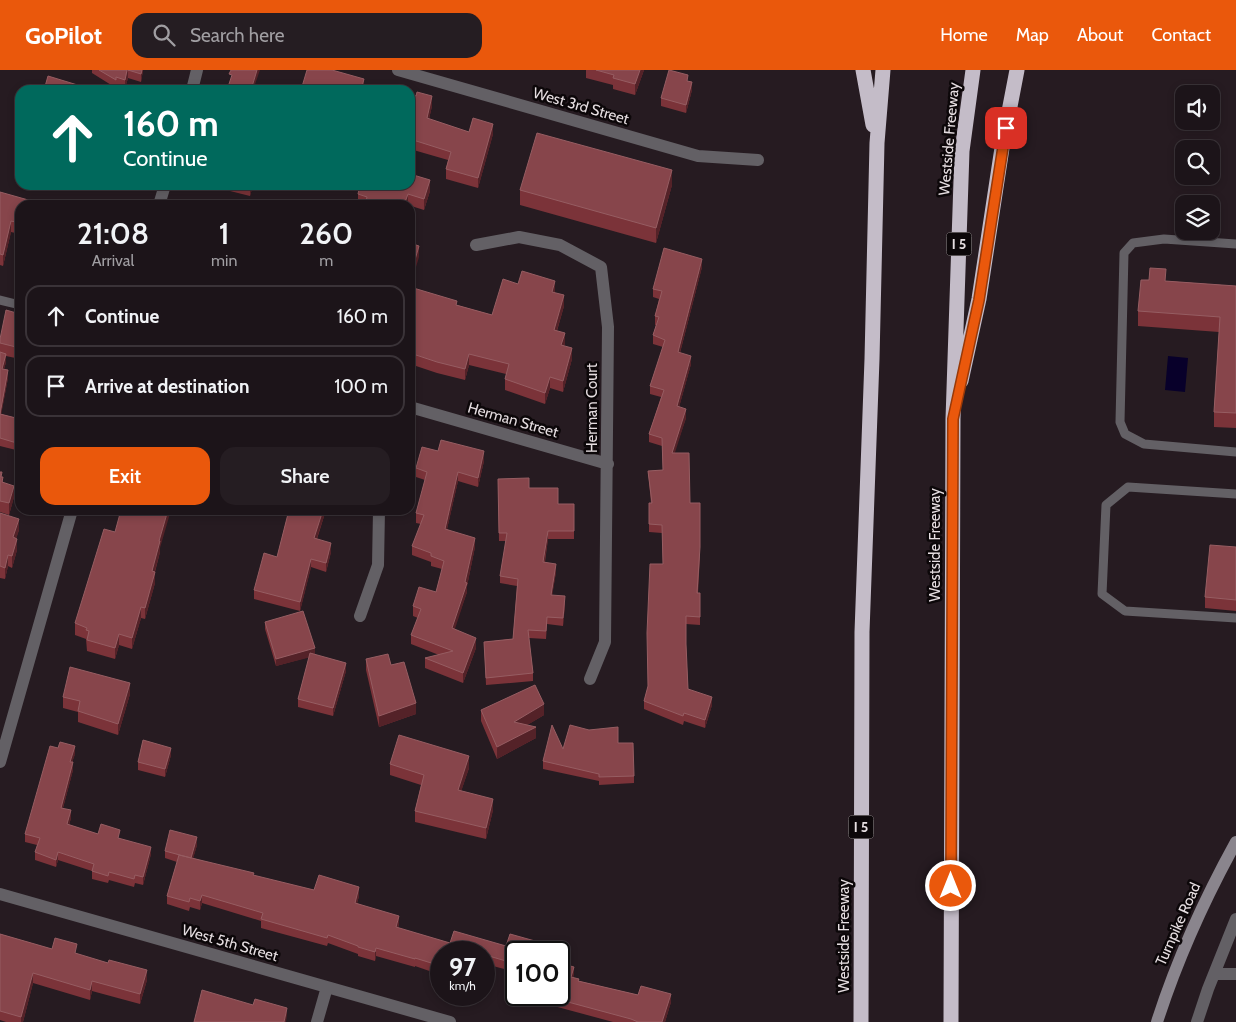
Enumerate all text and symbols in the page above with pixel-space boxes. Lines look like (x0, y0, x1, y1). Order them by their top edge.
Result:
search box (132, 13, 482, 58)
text: GoPilot (25, 21, 102, 50)
icon: search (150, 21, 178, 49)
text: Search here (190, 24, 284, 47)
text: Home (940, 24, 988, 46)
text: Map (1016, 24, 1049, 46)
text: About (1077, 24, 1123, 46)
text: Contact (1151, 24, 1211, 46)
street label: Westside Freeway (935, 81, 963, 196)
street label: West 3rd Street (531, 84, 631, 128)
map controls (1175, 85, 1220, 240)
button: sound (1175, 85, 1220, 130)
text: 160 m (123, 102, 219, 145)
icon: ahead (40, 105, 105, 170)
pin (985, 107, 1027, 149)
icon: arrive (992, 114, 1020, 142)
button: search (1175, 140, 1220, 185)
text: Continue (123, 145, 208, 172)
button: layers (1175, 195, 1220, 240)
text: 21:08 (77, 215, 149, 252)
text: 1 (219, 215, 229, 252)
text: 260 (299, 215, 353, 252)
road number: I 5 (946, 232, 972, 255)
text: Arrival (92, 251, 134, 270)
text: min (211, 251, 237, 270)
text: m (319, 251, 333, 270)
icon: ahead (42, 302, 70, 330)
text: Continue (85, 305, 159, 328)
text: 160 m (337, 305, 388, 328)
street label: Herman Court (583, 363, 601, 453)
icon: arrive (42, 372, 70, 400)
text: Arrive at destination (85, 375, 249, 398)
text: 100 m (334, 375, 388, 398)
street label: Herman Street (466, 398, 560, 442)
button: Exit (40, 447, 210, 505)
button: Share (220, 447, 390, 505)
street label: Westside Freeway (926, 488, 944, 602)
road number: I 5 (848, 816, 874, 839)
position arrow (924, 859, 976, 911)
street label: Westside Freeway (835, 879, 853, 993)
street label: Turnpike Road (1152, 880, 1204, 968)
street label: West 5th Street (180, 921, 280, 965)
speed limit sign: 100 (505, 941, 570, 1006)
text: 97 (449, 952, 476, 982)
text: km/h (449, 978, 476, 993)

